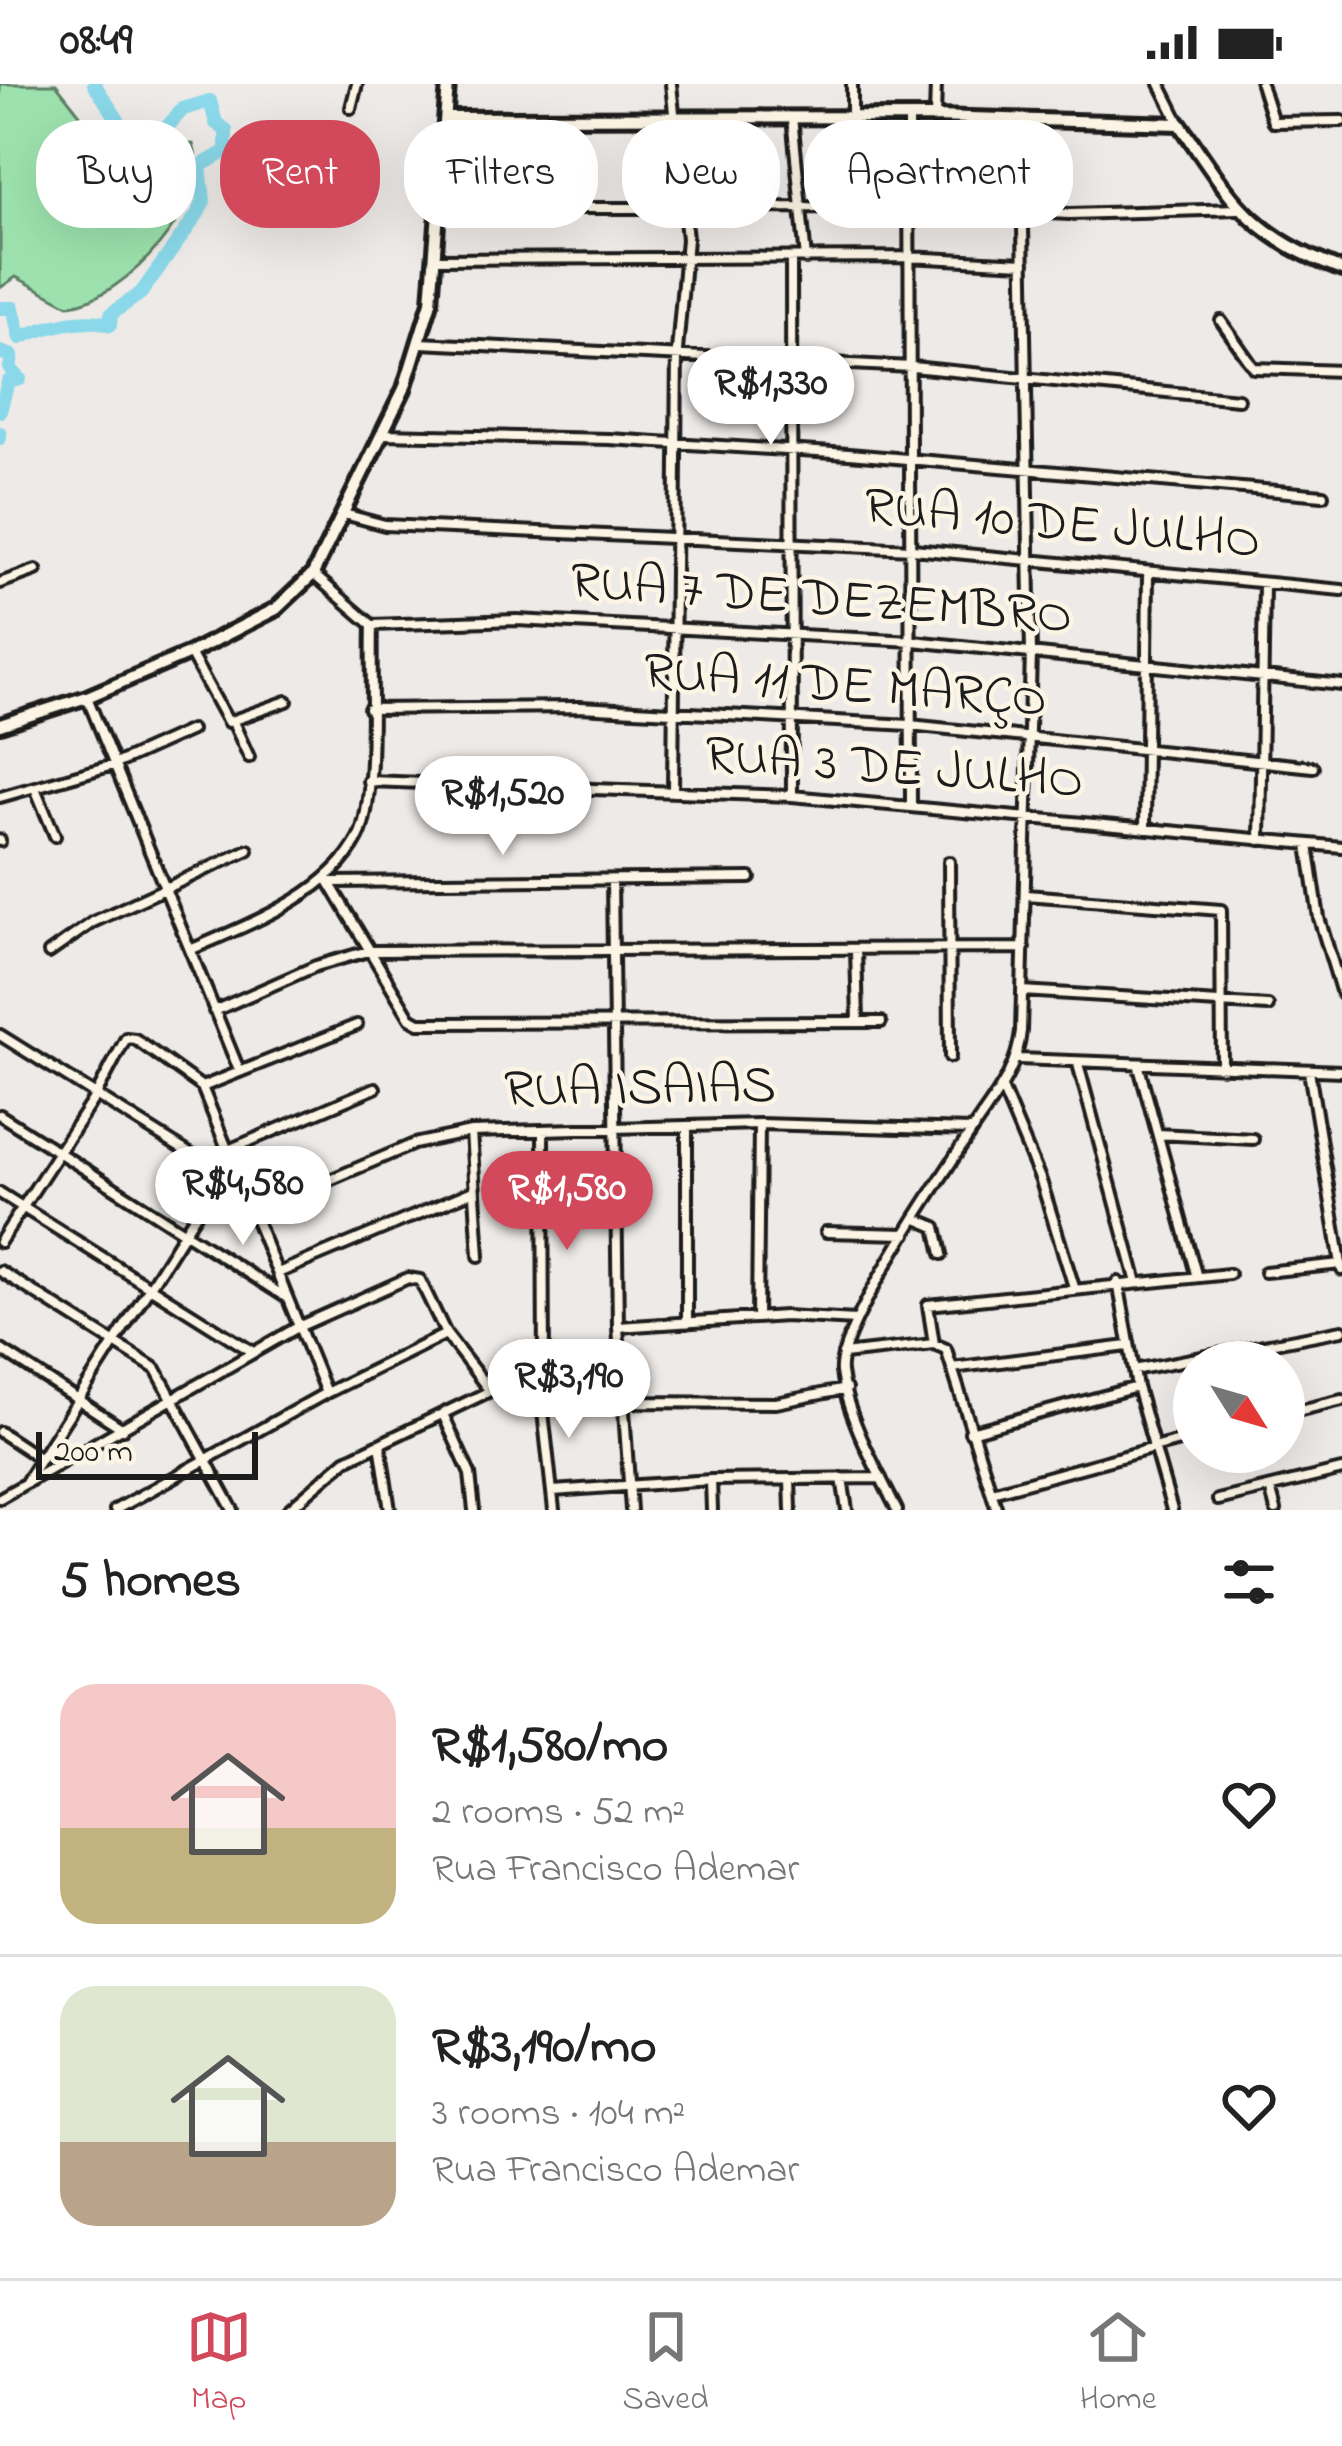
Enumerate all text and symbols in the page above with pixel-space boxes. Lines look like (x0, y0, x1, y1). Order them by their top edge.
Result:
text: 08:49 (60, 9, 132, 75)
chip: Buy (36, 120, 196, 228)
chip: Rent (220, 120, 380, 228)
chip: Filters (404, 120, 598, 228)
chip: New (622, 120, 780, 228)
chip: Apartment (804, 120, 1073, 228)
pin: R$1,330 (660, 346, 882, 448)
text: R$1,330 (714, 356, 828, 413)
street label: RUA 10 DE JULHO (860, 470, 1264, 582)
street label: RUA 7 DE DEZEMBRO (567, 545, 1075, 657)
street label: RUA 11 DE MARÇO (641, 635, 1049, 741)
street label: RUA 3 DE JULHO (702, 718, 1086, 822)
pin: R$1,520 (392, 756, 614, 858)
text: R$1,520 (442, 766, 564, 823)
street label: RUA ISAIAS (503, 1049, 777, 1131)
pin: R$4,580 (132, 1146, 354, 1248)
pin: R$1,580 (456, 1151, 678, 1253)
text: R$4,580 (182, 1156, 304, 1213)
text: R$1,580 (508, 1161, 626, 1218)
pin: R$3,190 (458, 1339, 680, 1441)
north arrow (1173, 1341, 1305, 1473)
map controls (1173, 1341, 1305, 1473)
text: R$3,190 (515, 1349, 623, 1406)
scale bar (36, 1426, 258, 1479)
text: 200 m (54, 1429, 133, 1477)
text: 5 homes (60, 1545, 241, 1620)
icon: filters (1216, 1549, 1282, 1615)
text: R$1,580/mo (432, 1710, 668, 1785)
icon: home (156, 1732, 300, 1876)
icon: heart (1216, 1771, 1282, 1837)
text: 2 rooms · 52 m² (432, 1785, 685, 1842)
text: Rua Francisco Ademar (432, 1842, 799, 1899)
text: R$3,190/mo (432, 2011, 656, 2086)
icon: home (156, 2034, 300, 2178)
icon: heart (1216, 2073, 1282, 2139)
text: 3 rooms · 104 m² (432, 2086, 685, 2143)
text: Rua Francisco Ademar (432, 2143, 799, 2200)
tab: Map (186, 2304, 252, 2424)
tab: Saved (623, 2304, 709, 2424)
tab: Home (1080, 2304, 1156, 2424)

